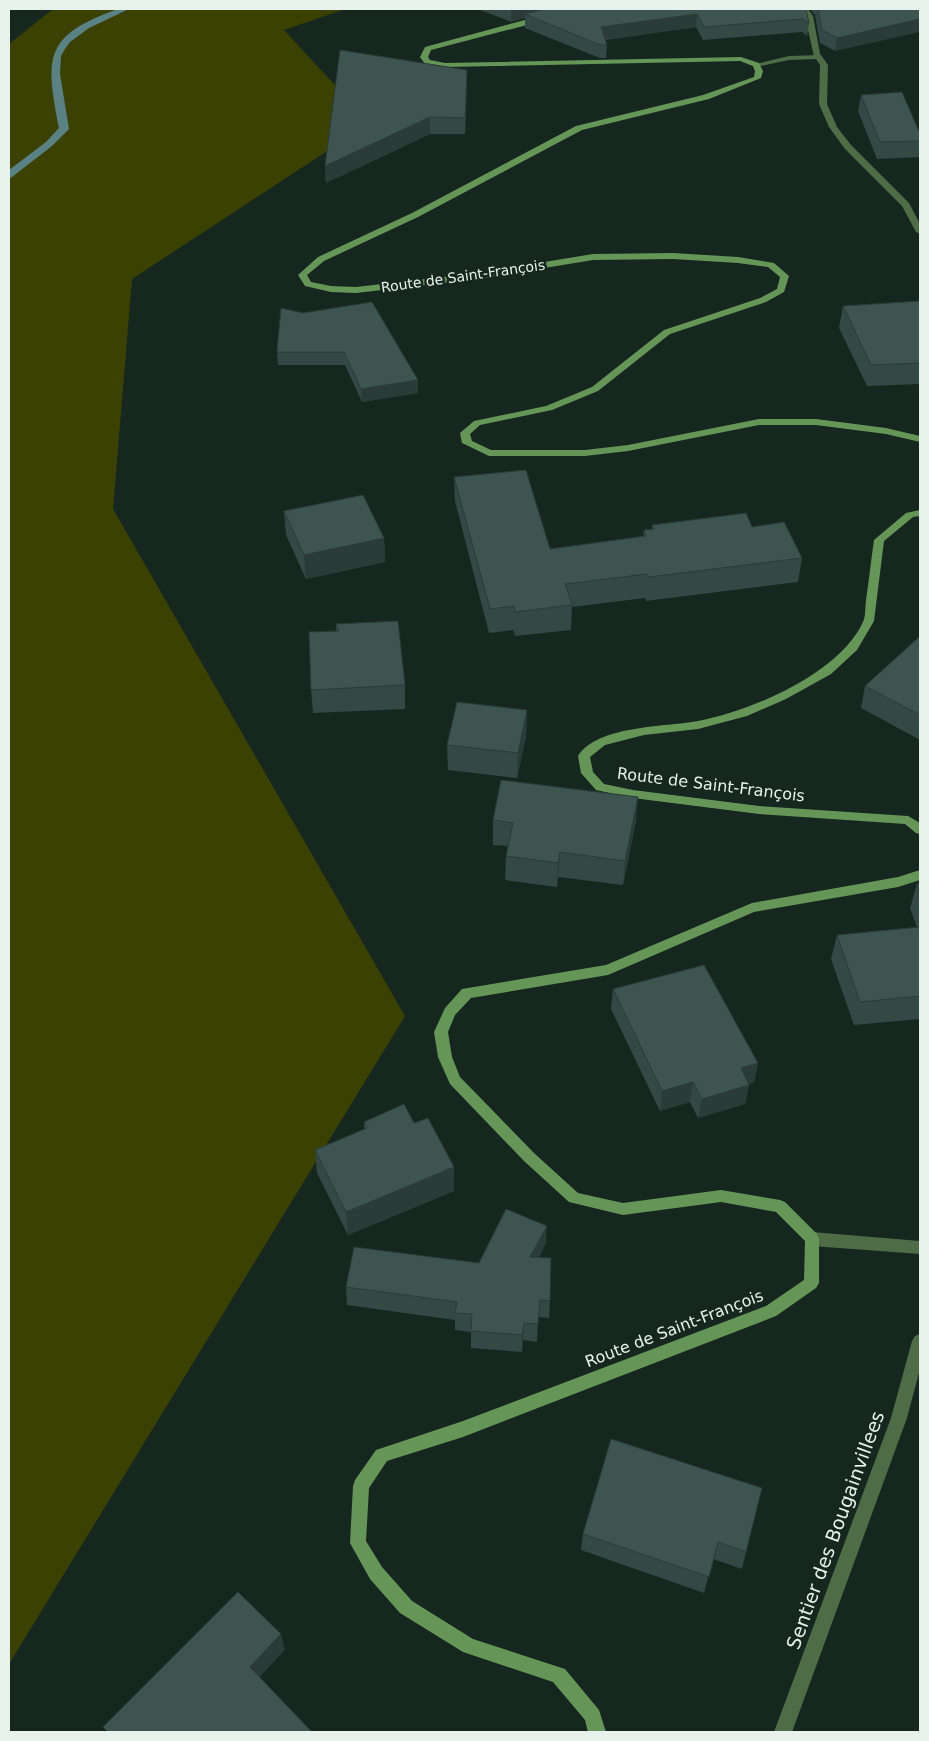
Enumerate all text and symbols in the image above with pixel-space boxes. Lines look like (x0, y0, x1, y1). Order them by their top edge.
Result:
street label: Route de Saint-François (380, 257, 546, 295)
street label: Route de Saint-François (616, 764, 806, 805)
street label: Route de Saint-François (582, 1286, 766, 1371)
street label: Sentier des Bougainvillees (782, 1408, 888, 1652)

